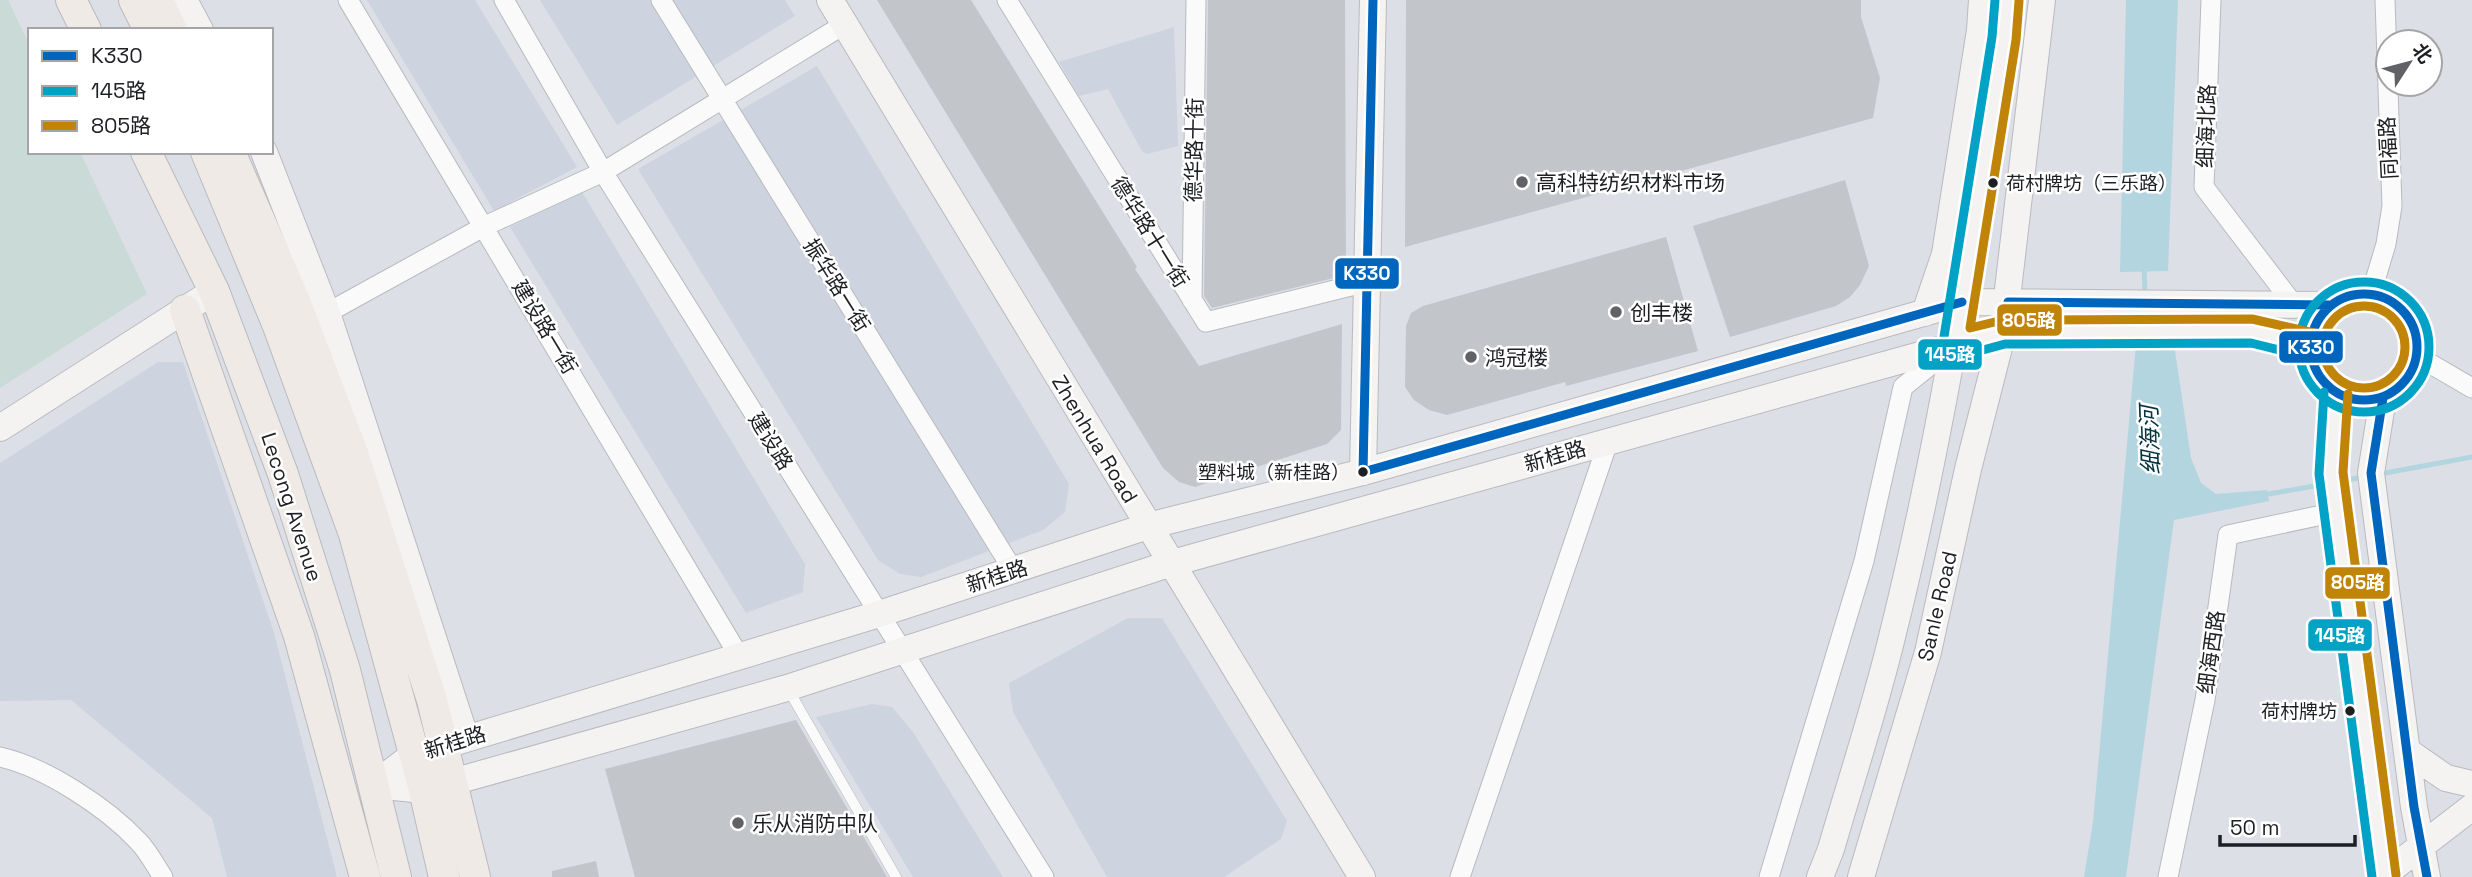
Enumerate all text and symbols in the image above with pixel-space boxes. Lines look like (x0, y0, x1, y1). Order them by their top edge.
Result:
legend (28, 28, 273, 154)
north arrow (2374, 28, 2444, 98)
text: 北 (2407, 38, 2438, 68)
text: K330 (91, 42, 143, 69)
text: 145路 (91, 77, 146, 104)
street label: 细海北路 (2191, 84, 2221, 168)
street label: 德华路十街 (1180, 97, 1208, 203)
text: 805路 (91, 112, 151, 139)
street label: 同福路 (2373, 116, 2403, 180)
place label: 高科特纺织材料市场 (1536, 169, 1725, 196)
street label: 德华路十一街 (1105, 171, 1195, 293)
place label: 荷村牌坊（三乐路） (2006, 171, 2177, 196)
marker: 高科特纺织材料市场 (1514, 174, 1530, 190)
marker: 荷村牌坊（三乐路） (1986, 176, 2000, 190)
street label: 振华路一街 (798, 233, 876, 337)
line badge: K330 (1334, 257, 1400, 290)
text: K330 (1343, 261, 1391, 286)
street label: 建设路一街 (506, 275, 584, 379)
place label: 创丰楼 (1630, 299, 1693, 326)
line badge: 805路 (1996, 303, 2063, 337)
marker: 创丰楼 (1608, 304, 1624, 320)
text: 805路 (2002, 308, 2056, 333)
line badge: K330 (2278, 330, 2344, 364)
text: K330 (2287, 335, 2335, 360)
line badge: 145路 (1917, 338, 1983, 371)
text: 145路 (1924, 342, 1976, 367)
place label: 鸿冠楼 (1485, 344, 1548, 371)
marker: 鸿冠楼 (1463, 349, 1479, 365)
street label: Zhenhua Road (1046, 370, 1144, 508)
water label: 细海河 (2134, 401, 2166, 475)
street label: 建设路 (743, 407, 799, 475)
street label: Lecong Avenue (255, 429, 329, 585)
street label: 新桂路 (1521, 434, 1589, 478)
place label: 塑料城（新桂路） (1198, 460, 1350, 485)
marker: 塑料城（新桂路） (1356, 465, 1370, 479)
street label: Sanle Road (1911, 548, 1963, 664)
street label: 新桂路 (963, 553, 1031, 599)
line badge: 805路 (2324, 566, 2391, 600)
text: 805路 (2331, 570, 2385, 595)
street label: 细海西路 (2192, 609, 2230, 695)
line badge: 145路 (2307, 618, 2373, 652)
text: 145路 (2314, 623, 2366, 648)
place label: 荷村牌坊 (2261, 699, 2337, 724)
marker: 荷村牌坊 (2343, 704, 2357, 718)
street label: 新桂路 (421, 720, 489, 764)
scale bar (2220, 804, 2355, 848)
place label: 乐从消防中队 (752, 810, 878, 837)
text: 50 m (2230, 814, 2280, 841)
marker: 乐从消防中队 (730, 815, 746, 831)

